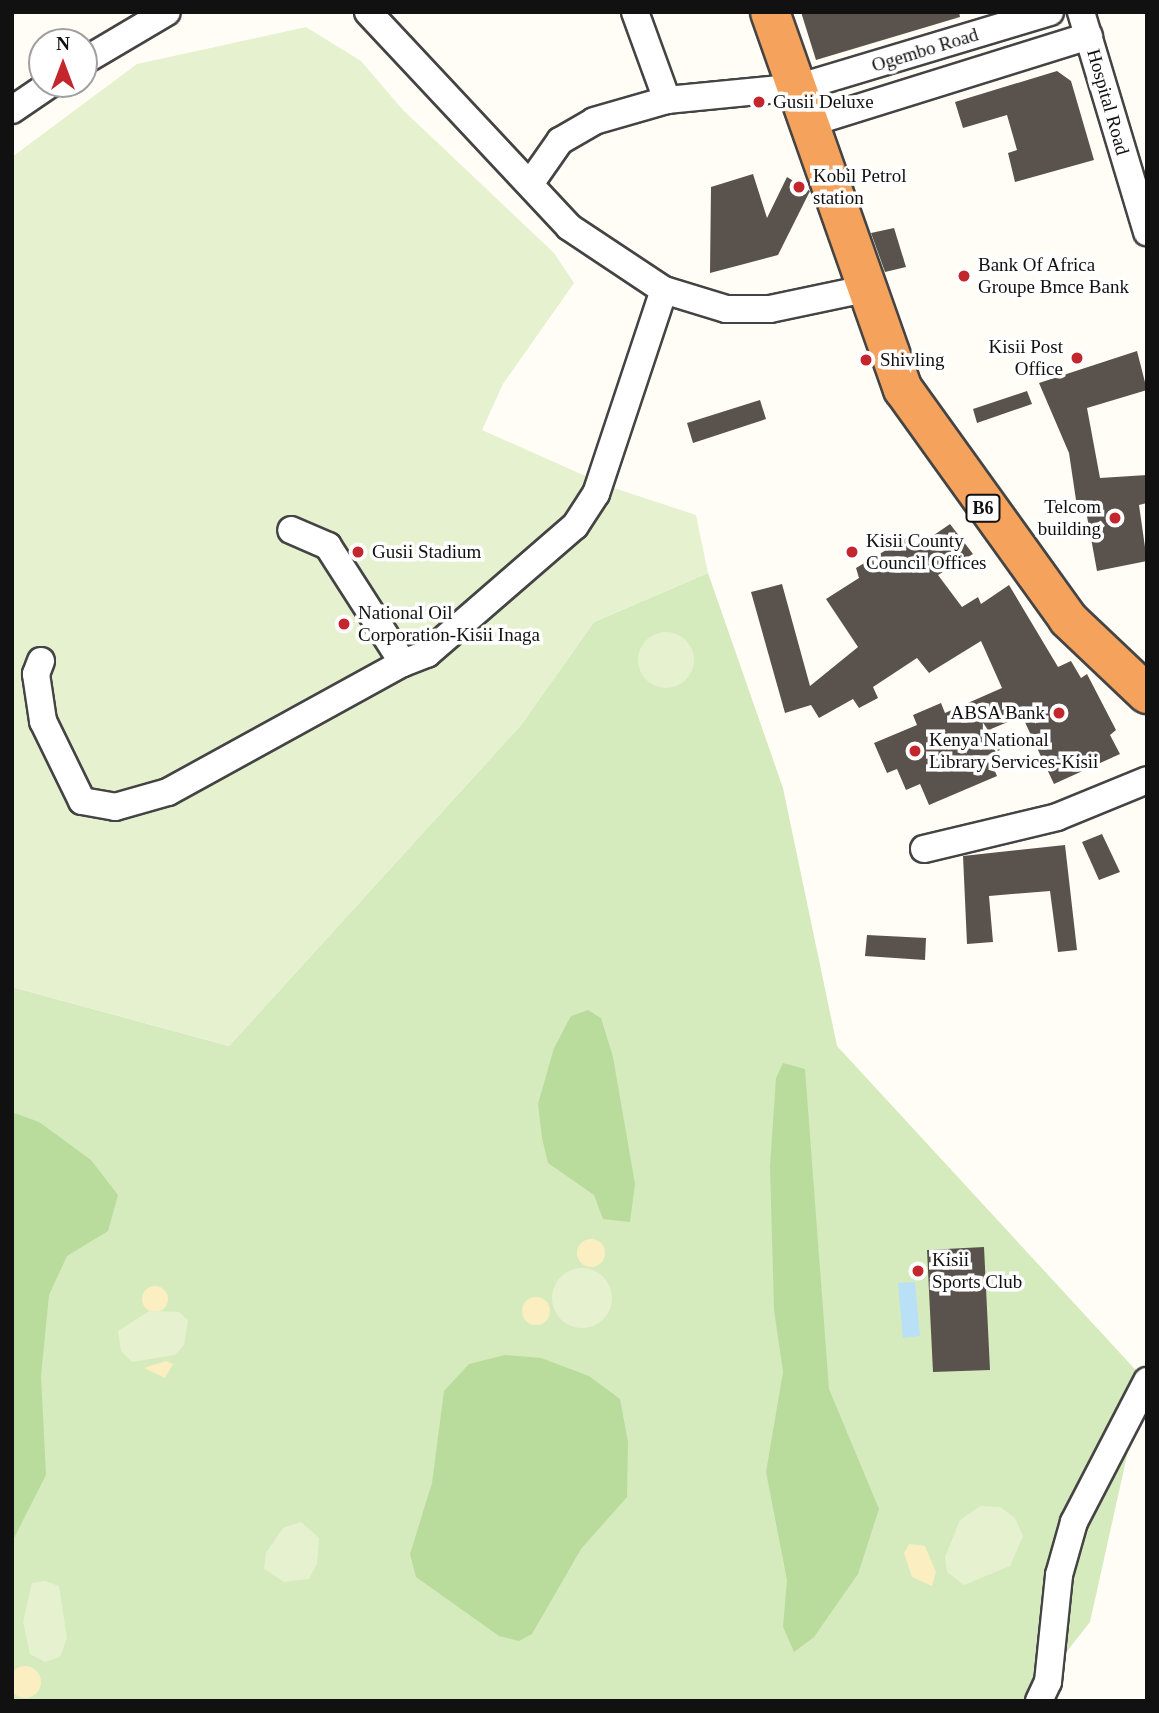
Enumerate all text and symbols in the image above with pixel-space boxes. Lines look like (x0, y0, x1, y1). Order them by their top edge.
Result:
street label: Ogembo Road (869, 23, 981, 77)
north arrow (28, 28, 98, 98)
text: N (56, 33, 70, 54)
street label: Hospital Road (1082, 46, 1134, 158)
place label: Gusii Deluxe (773, 91, 874, 113)
marker: Gusii Deluxe (751, 94, 767, 110)
place label: Kobil Petrol station (813, 165, 906, 209)
marker: Kobil Petrol station (791, 179, 807, 195)
place label: Bank Of Africa Groupe Bmce Bank (978, 254, 1129, 298)
marker: Bank Of Africa Groupe Bmce Bank (956, 268, 972, 284)
place label: Kisii Post Office (989, 336, 1063, 380)
place label: Shivling (880, 349, 944, 371)
marker: Kisii Post Office (1069, 350, 1085, 366)
marker: Shivling (858, 352, 874, 368)
road number: B6 (964, 494, 1002, 522)
place label: Telcom building (1038, 496, 1101, 540)
marker: Telcom building (1107, 510, 1123, 526)
place label: Kisii County Council Offices (866, 530, 986, 574)
place label: Gusii Stadium (372, 541, 481, 563)
marker: Gusii Stadium (350, 544, 366, 560)
marker: Kisii County Council Offices (844, 544, 860, 560)
place label: National Oil Corporation-Kisii Inaga (358, 602, 540, 646)
marker: National Oil Corporation-Kisii Inaga (336, 616, 352, 632)
place label: ABSA Bank (949, 702, 1045, 724)
marker: ABSA Bank (1051, 705, 1067, 721)
place label: Kenya National Library Services-Kisii (929, 729, 1098, 773)
marker: Kenya National Library Services-Kisii (907, 743, 923, 759)
place label: Kisii Sports Club (932, 1249, 1022, 1293)
marker: Kisii Sports Club (910, 1263, 926, 1279)

